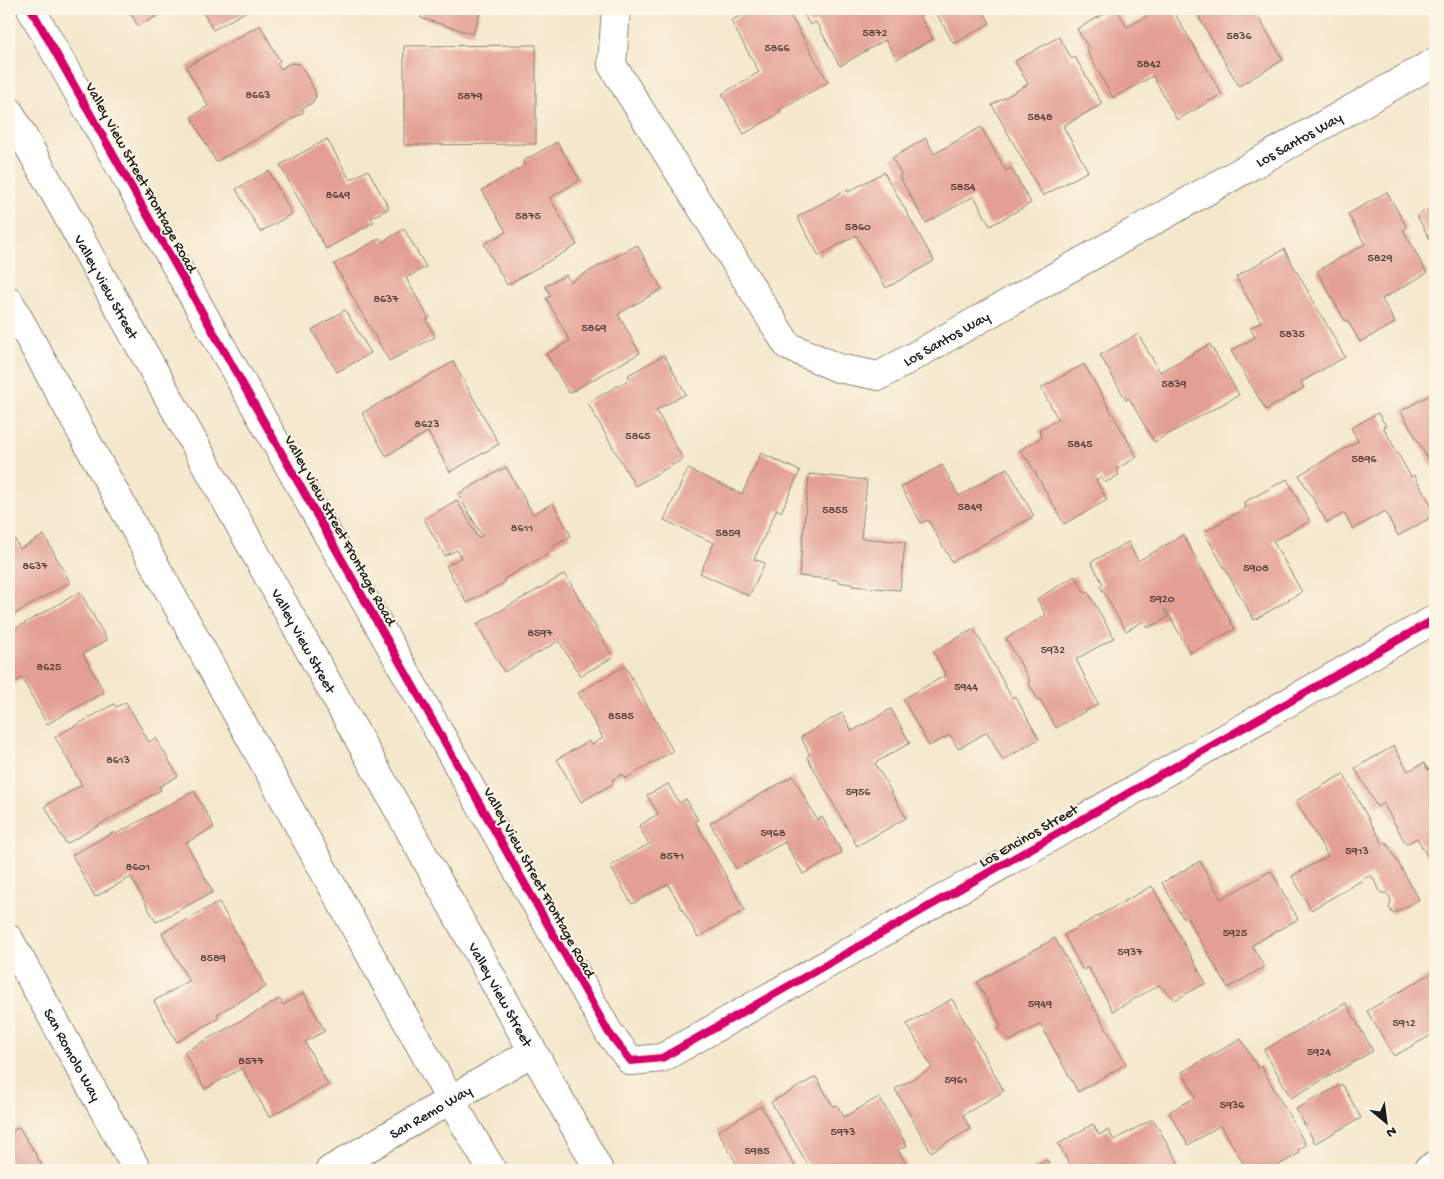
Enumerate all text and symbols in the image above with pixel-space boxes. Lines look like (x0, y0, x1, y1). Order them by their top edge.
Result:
house number: 5872 (862, 27, 888, 41)
house number: 5836 (1226, 30, 1253, 44)
house number: 5866 (764, 42, 790, 56)
house number: 5842 (1137, 58, 1161, 72)
street label: Valley View Street Frontage Road (80, 79, 201, 277)
house number: 8663 (246, 89, 270, 103)
house number: 5879 (457, 90, 483, 104)
street label: Los Santos Way (1253, 109, 1346, 172)
house number: 5848 (1027, 111, 1053, 125)
house number: 5854 (951, 181, 976, 195)
house number: 8649 (326, 189, 350, 203)
house number: 5875 (515, 210, 541, 224)
house number: 5860 (845, 221, 871, 235)
street label: Valley View Street (68, 231, 142, 344)
house number: 5829 (1368, 252, 1392, 266)
house number: 8637 (373, 293, 399, 307)
street label: Los Santos Way (901, 308, 994, 371)
house number: 5869 (582, 322, 606, 336)
house number: 5835 (1279, 328, 1305, 342)
house number: 5839 (1161, 378, 1187, 392)
house number: 8623 (415, 418, 439, 432)
house number: 5865 (625, 430, 651, 444)
street label: Valley View Street Frontage Road (279, 432, 400, 630)
house number: 5845 (1068, 438, 1092, 452)
house number: 5896 (1352, 453, 1377, 467)
house number: 5849 (958, 501, 982, 515)
house number: 5855 (822, 504, 848, 518)
house number: 8611 (511, 522, 533, 536)
house number: 5859 (715, 527, 741, 541)
house number: 8637 (22, 560, 48, 574)
house number: 5908 (1243, 562, 1269, 576)
street label: Valley View Street (265, 585, 339, 698)
house number: 5920 (1149, 593, 1175, 607)
house number: 8597 (527, 627, 553, 641)
house number: 5932 (1041, 644, 1065, 658)
house number: 8625 (37, 661, 61, 675)
house number: 5944 (954, 681, 978, 695)
house number: 8585 (608, 710, 634, 724)
house number: 8613 (106, 754, 130, 768)
street label: Valley View Street Frontage Road (478, 784, 599, 982)
house number: 5956 (846, 786, 871, 800)
street label: Los Encinos Street (976, 800, 1083, 872)
house number: 5968 (761, 827, 786, 841)
house number: 5913 (1345, 845, 1369, 859)
house number: 8571 (660, 850, 684, 864)
house number: 8601 (126, 861, 150, 875)
house number: 5925 (1223, 927, 1247, 941)
street label: Valley View Street (463, 939, 536, 1052)
house number: 5937 (1118, 946, 1143, 960)
house number: 8589 (200, 952, 226, 966)
house number: 5949 (1028, 998, 1052, 1012)
street label: San Romolo Way (38, 1006, 104, 1105)
house number: 5912 (1392, 1017, 1416, 1031)
house number: 5924 (1307, 1046, 1331, 1060)
house number: 8577 (238, 1055, 264, 1069)
house number: 5961 (944, 1074, 968, 1088)
street label: San Remo Way (387, 1082, 476, 1144)
north arrow (1362, 1096, 1412, 1146)
house number: 5936 (1220, 1099, 1245, 1113)
text: N (1383, 1122, 1399, 1141)
house number: 5973 (831, 1126, 855, 1140)
house number: 5985 (744, 1145, 770, 1159)

